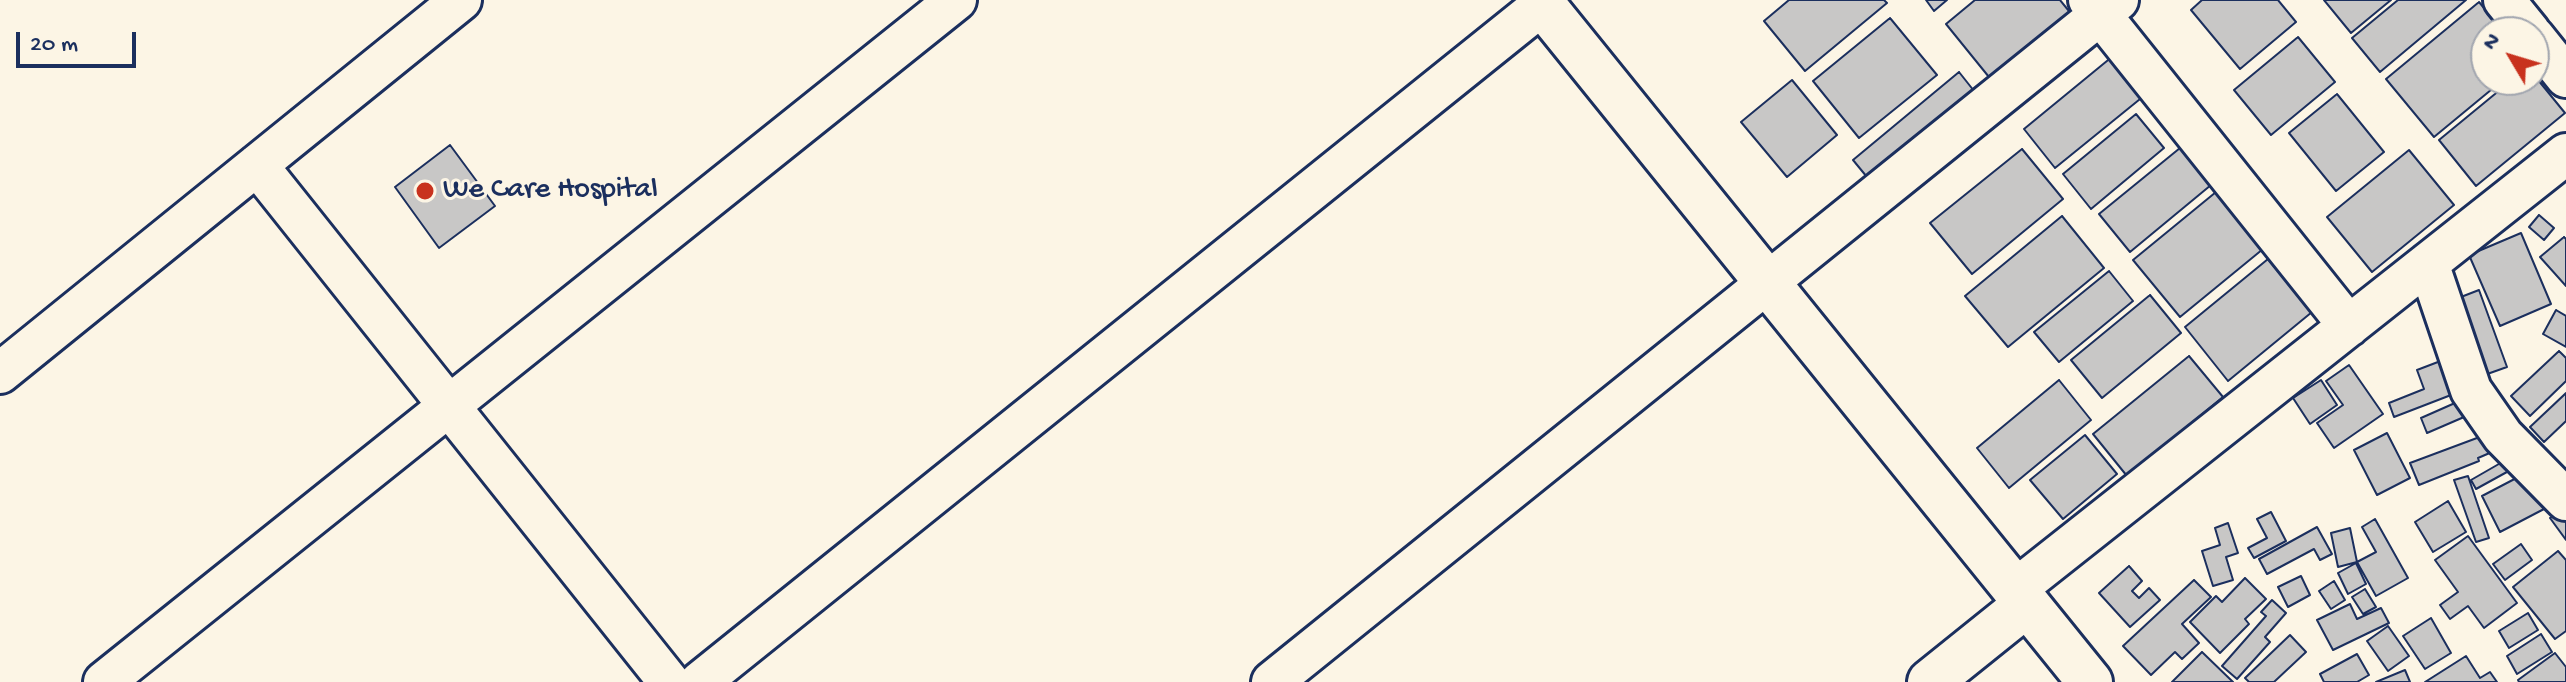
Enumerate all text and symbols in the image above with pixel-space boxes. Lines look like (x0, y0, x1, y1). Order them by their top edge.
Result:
scale bar (20, 16, 140, 66)
north arrow (2470, 16, 2550, 96)
text: N (2478, 29, 2507, 56)
text: 20 m (30, 31, 78, 60)
place label: We Care Hospital (443, 173, 658, 209)
marker: We Care Hospital (414, 180, 436, 202)

